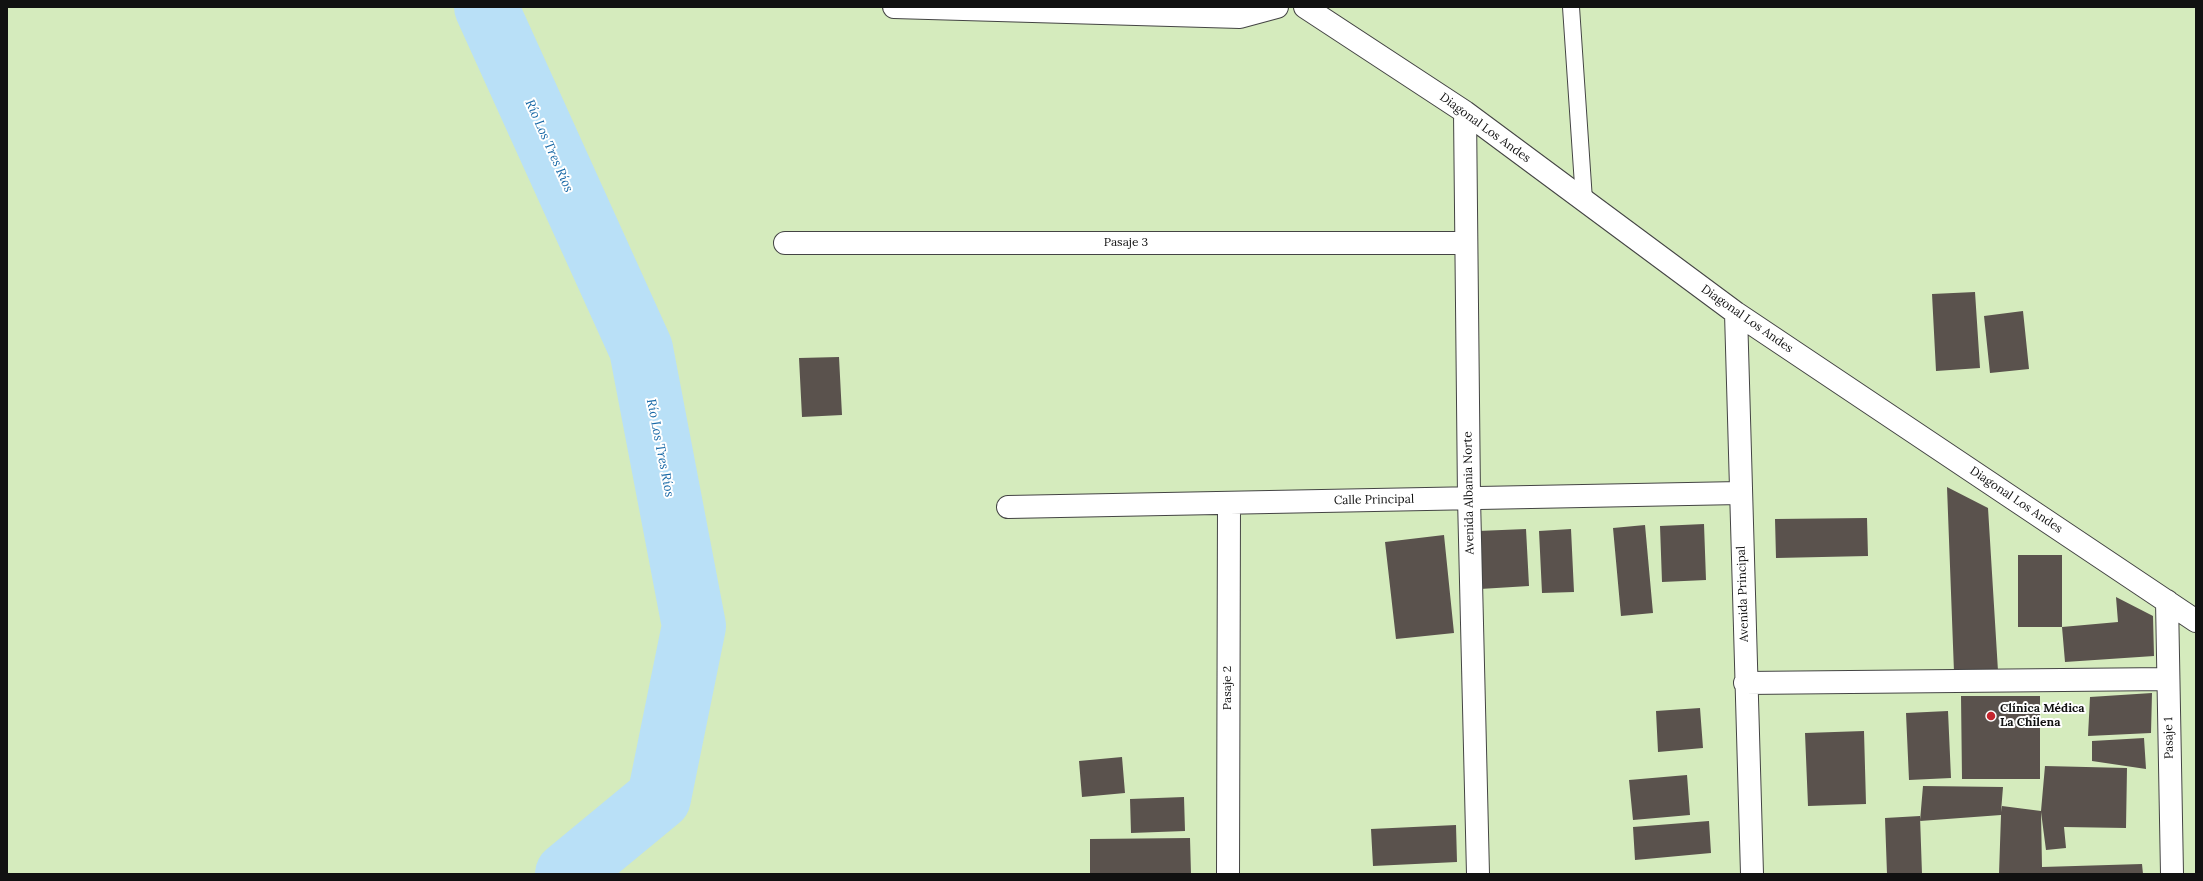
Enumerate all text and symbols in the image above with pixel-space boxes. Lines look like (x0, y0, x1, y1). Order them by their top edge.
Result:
street label: Diagonal Los Andes (1437, 90, 1533, 166)
water label: Río Los Tres Ríos (522, 97, 576, 195)
street label: Pasaje 3 (1104, 236, 1148, 250)
street label: Diagonal Los Andes (1698, 282, 1796, 356)
water label: Río Los Tres Ríos (643, 398, 677, 498)
street label: Avenida Albania Norte (1461, 431, 1477, 555)
street label: Diagonal Los Andes (1967, 464, 2065, 536)
street label: Calle Principal (1334, 492, 1414, 508)
street label: Avenida Principal (1734, 546, 1752, 642)
street label: Pasaje 2 (1221, 666, 1235, 710)
place label: Clínica Médica La Chilena (2000, 702, 2085, 730)
marker: Clínica Médica La Chilena (1985, 710, 1997, 722)
street label: Pasaje 1 (2161, 717, 2177, 759)

